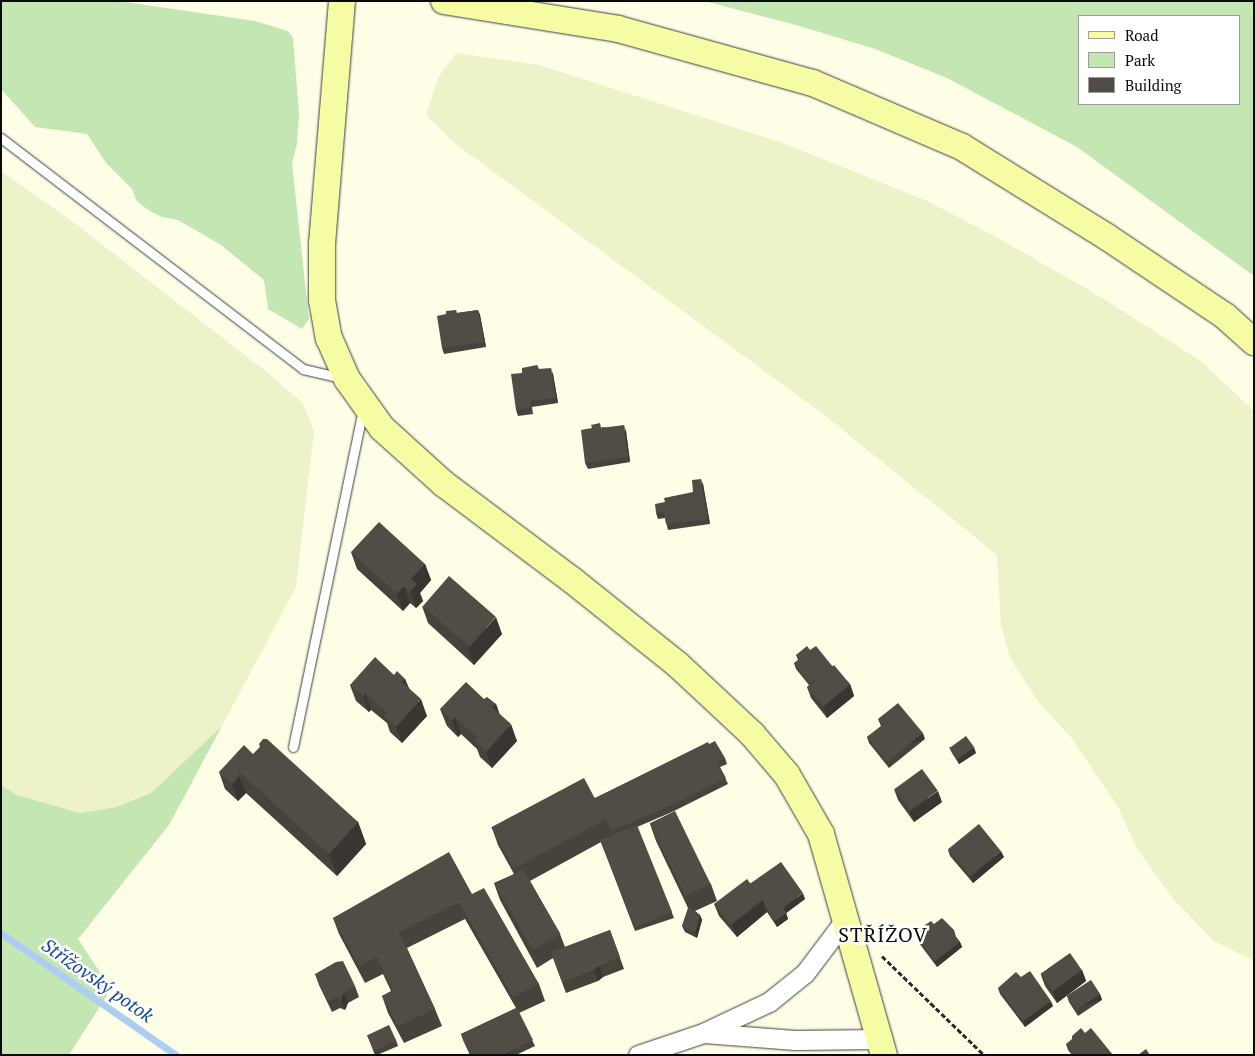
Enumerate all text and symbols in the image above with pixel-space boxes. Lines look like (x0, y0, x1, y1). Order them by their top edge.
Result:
legend (1078, 15, 1240, 105)
text: Road (1125, 25, 1158, 45)
text: Park (1125, 50, 1155, 70)
text: Building (1125, 75, 1182, 95)
district label: STŘÍŽOV (837, 922, 929, 946)
water label: Střížovský potok (38, 933, 158, 1027)

